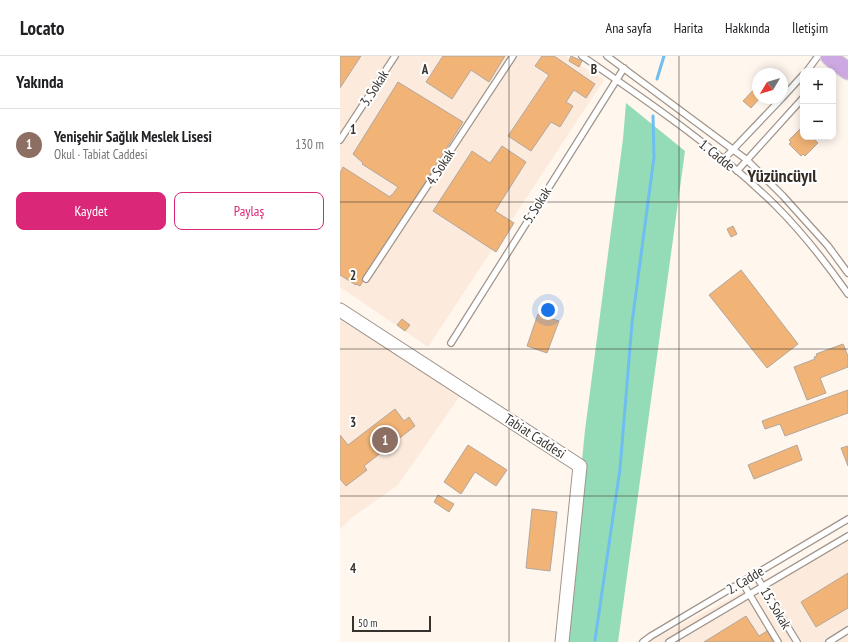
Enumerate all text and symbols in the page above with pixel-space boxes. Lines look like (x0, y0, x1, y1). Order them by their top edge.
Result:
text: Locato (20, 16, 65, 40)
text: Ana sayfa (606, 19, 652, 37)
text: Harita (674, 19, 703, 37)
text: Hakkında (725, 19, 770, 37)
text: İletişim (792, 19, 828, 37)
text: A (421, 61, 429, 78)
text: B (591, 61, 597, 78)
street label: 3. Sokak (356, 66, 393, 109)
north arrow (752, 68, 788, 104)
map controls (800, 68, 836, 140)
button: + (800, 68, 836, 104)
text: Yakında (16, 71, 63, 93)
button: − (800, 104, 836, 140)
text: 1 (350, 121, 356, 138)
text: Yenişehir Sağlık Meslek Lisesi (54, 127, 212, 146)
street label: 1. Cadde (696, 135, 739, 175)
text: 1 (26, 136, 32, 153)
text: 130 m (295, 136, 324, 153)
street label: 4. Sokak (422, 145, 459, 188)
text: Okul · Tabiat Caddesi (54, 146, 148, 163)
district label: Yüzüncüyıl (746, 164, 817, 187)
street label: 5. Sokak (519, 183, 555, 226)
button: Kaydet (16, 192, 166, 230)
button: Paylaş (174, 192, 324, 230)
text: 2 (350, 267, 356, 284)
your location (538, 300, 558, 320)
street label: Tabiat Caddesi (501, 409, 569, 463)
text: 3 (350, 414, 356, 431)
pin: 1 (372, 425, 398, 455)
text: 4 (350, 560, 357, 577)
street label: 2. Cadde (723, 562, 767, 598)
street label: 15. Sokak (757, 584, 796, 633)
scale bar (352, 614, 431, 633)
text: 50 m (358, 616, 377, 630)

